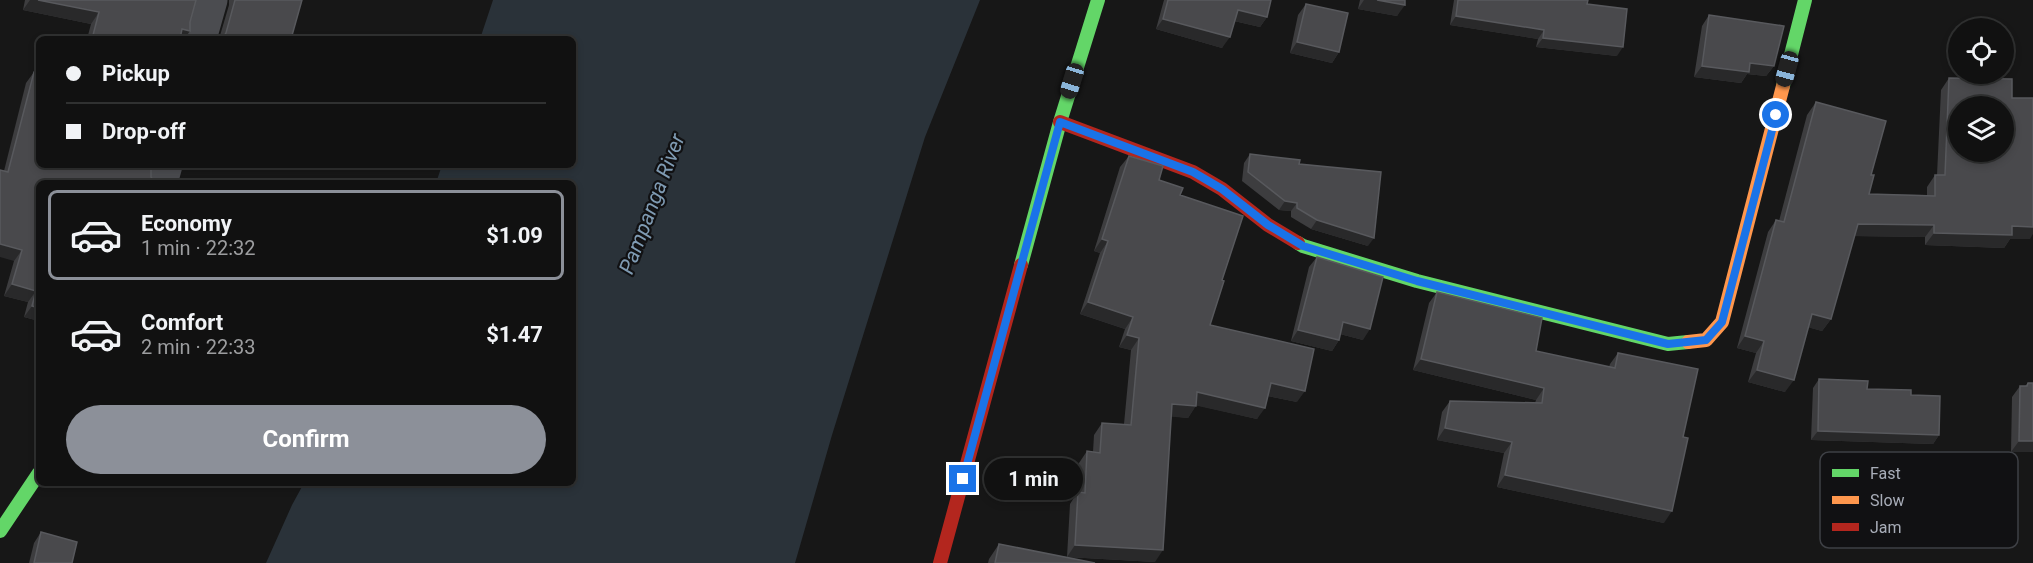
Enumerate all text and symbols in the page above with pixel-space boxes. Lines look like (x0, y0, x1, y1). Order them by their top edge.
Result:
map controls (1948, 18, 2014, 162)
button: locate (1948, 18, 2014, 84)
car (1774, 49, 1800, 89)
text: Pickup (102, 61, 170, 86)
car (1058, 61, 1086, 101)
button: layers (1948, 96, 2014, 162)
route start (1762, 101, 1789, 128)
text: Drop-off (102, 119, 186, 144)
water label: Pampanga River (614, 130, 690, 277)
icon: car (69, 208, 123, 262)
text: Economy (141, 211, 232, 236)
text: $1.09 (486, 223, 543, 248)
text: 1 min · 22:32 (141, 236, 256, 260)
icon: car (69, 307, 123, 361)
text: Comfort (141, 310, 223, 335)
text: $1.47 (486, 322, 543, 347)
text: 2 min · 22:33 (141, 335, 256, 359)
button: Confirm (66, 405, 546, 474)
legend (1820, 452, 2018, 548)
callout: 1 min (984, 458, 1083, 500)
text: Fast (1870, 464, 1901, 483)
route end (949, 465, 976, 492)
text: 1 min (1008, 467, 1059, 491)
text: Slow (1870, 491, 1905, 510)
text: Jam (1870, 518, 1902, 537)

